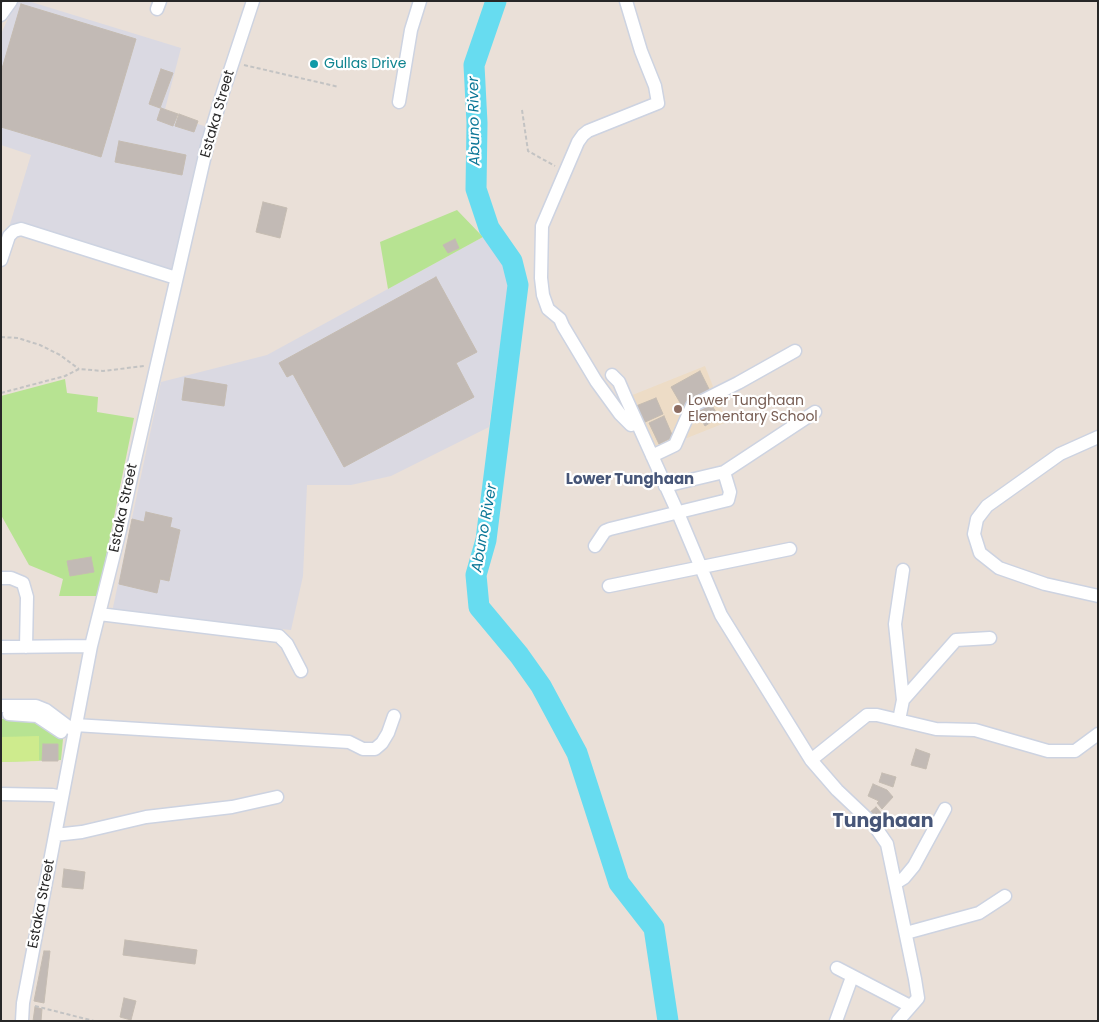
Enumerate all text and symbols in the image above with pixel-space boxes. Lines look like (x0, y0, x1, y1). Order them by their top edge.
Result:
place label: Gullas Drive (324, 56, 406, 72)
marker: Gullas Drive (308, 58, 320, 70)
street label: Estaka Street (197, 68, 239, 160)
water label: Abuno River (465, 76, 485, 166)
place label: Lower Tunghaan Elementary School (688, 393, 818, 426)
marker: Lower Tunghaan Elementary School (672, 403, 684, 415)
street label: Estaka Street (106, 462, 142, 554)
district label: Lower Tunghaan (566, 471, 694, 489)
water label: Abuno River (468, 482, 502, 574)
district label: Tunghaan (832, 811, 934, 833)
street label: Estaka Street (25, 858, 59, 950)

